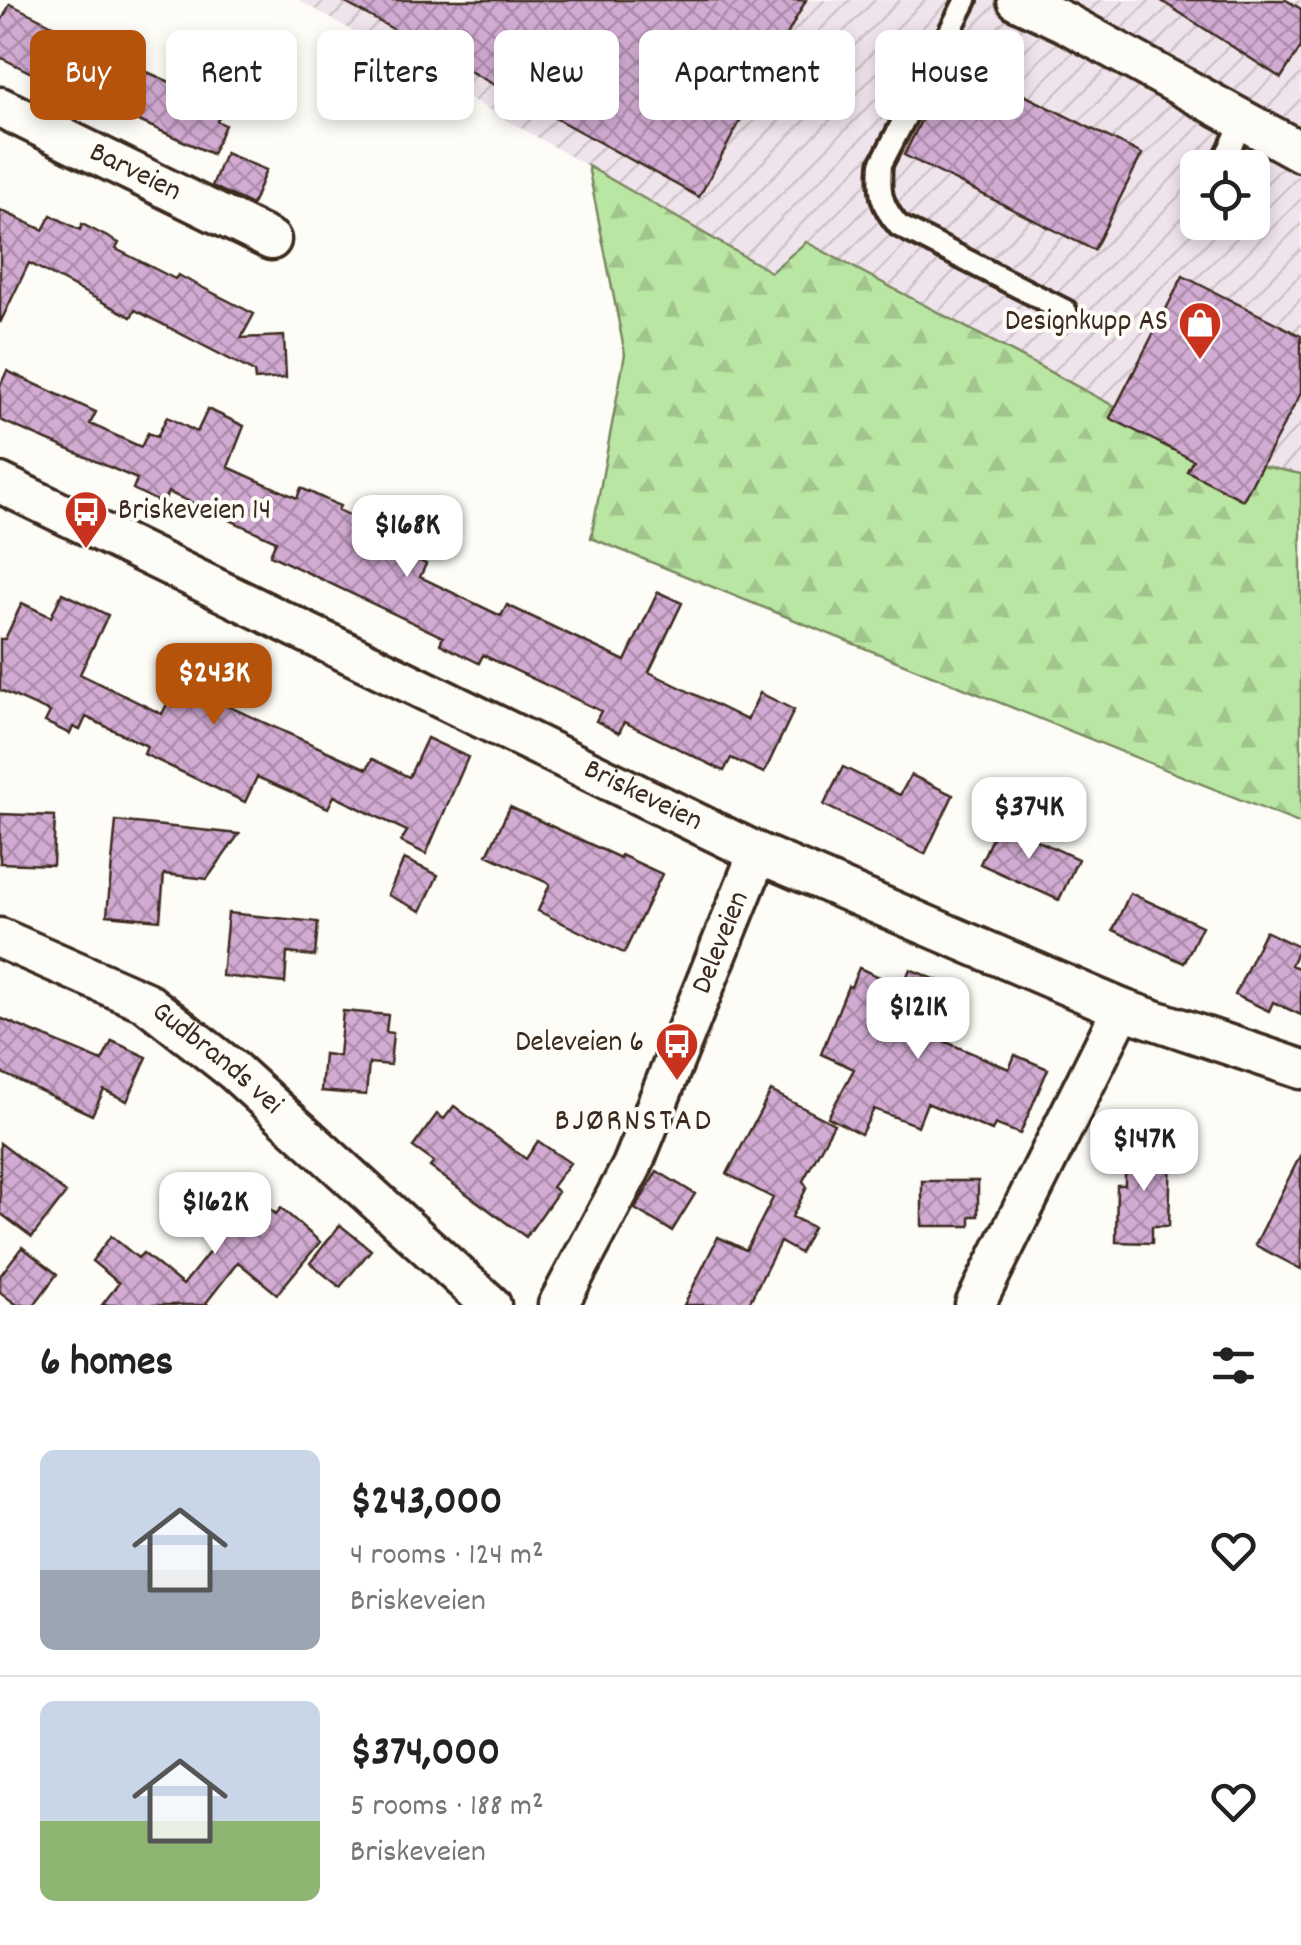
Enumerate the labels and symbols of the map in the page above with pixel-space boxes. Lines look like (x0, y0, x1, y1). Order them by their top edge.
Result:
street label: Barveien (81, 132, 188, 214)
shop icon: Designkupp AS (1177, 300, 1223, 361)
place label: Designkupp AS (1005, 302, 1168, 345)
bus stop icon: Briskeveien 14 (63, 489, 109, 550)
place label: Briskeveien 14 (118, 491, 271, 534)
pin: $168K (337, 495, 477, 580)
pin: $243K (144, 643, 284, 728)
street label: Briskeveien (576, 749, 709, 844)
pin: $374K (959, 777, 1099, 862)
street label: Deleveien (682, 885, 762, 1001)
pin: $121K (848, 977, 988, 1062)
street label: Gudbrands vei (141, 992, 292, 1126)
bus stop icon: Deleveien 6 (654, 1021, 700, 1082)
place label: Deleveien 6 (515, 1023, 644, 1066)
district label: BJØRNSTAD (554, 1100, 714, 1146)
pin: $147K (1074, 1109, 1214, 1194)
pin: $162K (145, 1172, 285, 1257)

